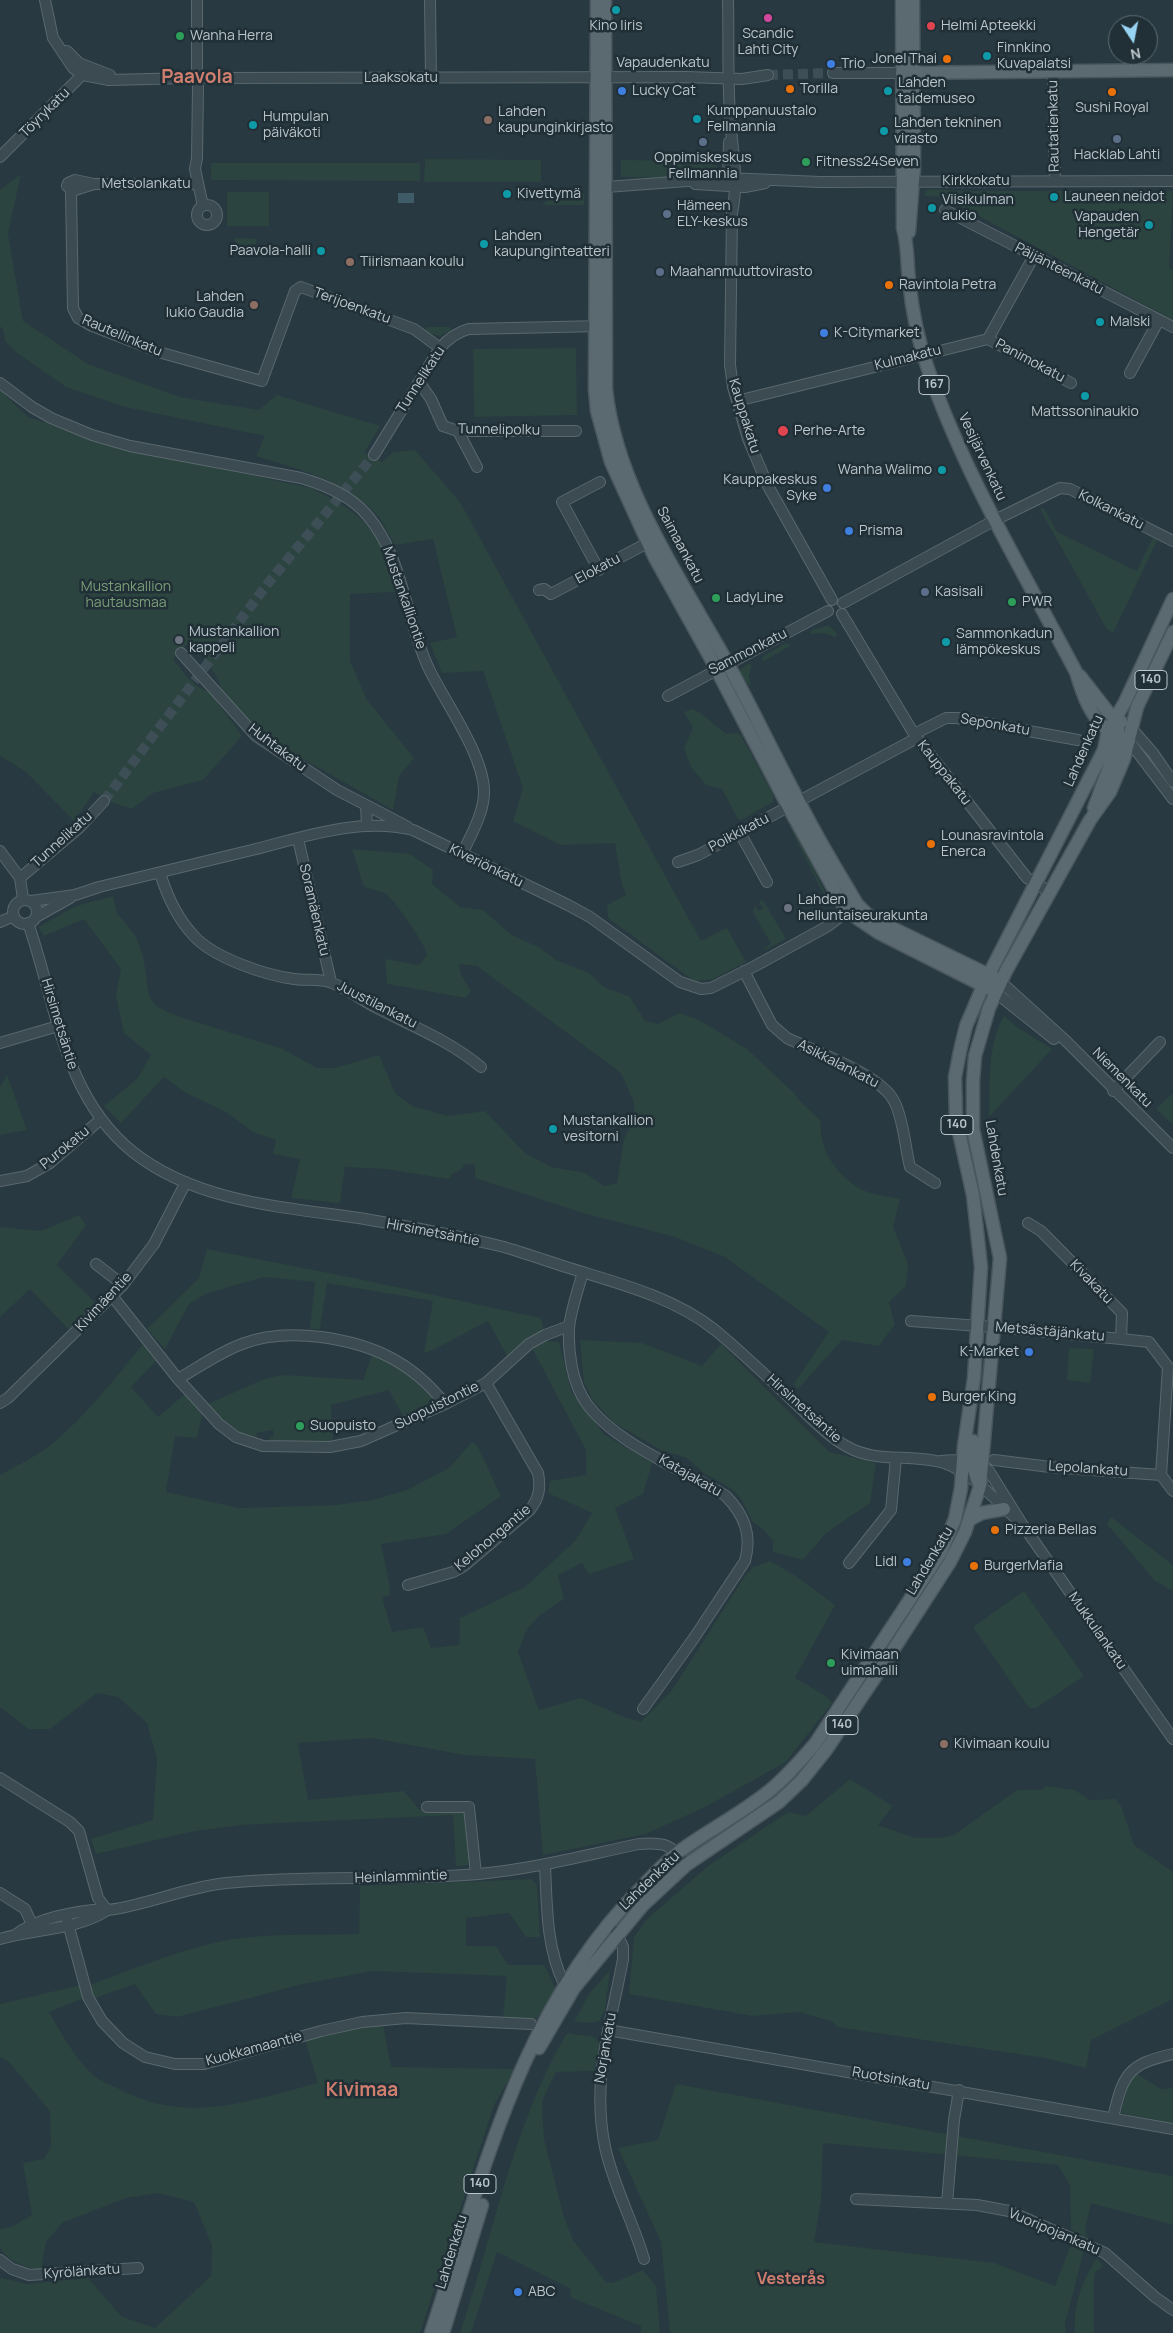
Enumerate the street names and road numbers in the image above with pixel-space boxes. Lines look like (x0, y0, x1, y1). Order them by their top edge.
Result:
street label: Vapaudenkatu (616, 55, 710, 71)
street label: Laaksokatu (364, 70, 438, 86)
street label: Rautatienkatu (1045, 80, 1063, 172)
street label: Töyrykatu (17, 85, 73, 141)
street label: Kirkkokatu (942, 173, 1010, 189)
street label: Metsolankatu (101, 176, 191, 192)
street label: Päijänteenkatu (1012, 239, 1106, 299)
street label: Terijoenkatu (311, 284, 393, 328)
street label: Rautellinkatu (80, 312, 164, 360)
street label: Panimokatu (992, 336, 1068, 386)
street label: Kulmakatu (873, 342, 943, 374)
street label: Tunnelikatu (393, 344, 449, 416)
road number: 167 (919, 376, 949, 394)
street label: Kauppakatu (725, 377, 763, 455)
street label: Vesijärvenkatu (954, 411, 1010, 503)
street label: Tunnelipolku (458, 421, 540, 439)
street label: Kolkankatu (1076, 486, 1146, 534)
street label: Saimaankatu (653, 504, 707, 586)
street label: Mustankalliontie (379, 545, 429, 651)
street label: Elokatu (573, 550, 623, 588)
street label: Sammonkatu (706, 625, 790, 679)
road number: 140 (1135, 670, 1167, 690)
street label: Seponkatu (959, 711, 1031, 739)
street label: Lahdenkatu (1061, 713, 1107, 789)
street label: Huhtakatu (245, 721, 309, 775)
street label: Kauppakatu (914, 737, 974, 809)
street label: Tunnelikatu (28, 808, 96, 872)
street label: Poikkikatu (706, 810, 772, 856)
street label: Kiveriönkatu (446, 841, 526, 891)
street label: Soramäenkatu (295, 862, 333, 958)
street label: Hirsimetsäntie (37, 976, 81, 1072)
street label: Juustilankatu (334, 978, 420, 1032)
street label: Asikkalankatu (794, 1036, 882, 1092)
street label: Niemenkatu (1089, 1045, 1155, 1111)
road number: 140 (941, 1116, 973, 1134)
street label: Lahdenkatu (981, 1119, 1011, 1197)
street label: Purokatu (37, 1123, 93, 1173)
street label: Hirsimetsäntie (385, 1216, 481, 1250)
street label: Kivakatu (1066, 1256, 1116, 1308)
street label: Kivimäentie (72, 1269, 136, 1335)
street label: Metsästäjänkatu (995, 1319, 1105, 1345)
street label: Hirsimetsäntie (763, 1371, 845, 1447)
street label: Suopuistontie (392, 1378, 482, 1434)
street label: Katajakatu (656, 1451, 724, 1501)
street label: Lepolankatu (1048, 1458, 1128, 1480)
street label: Kelohongantie (452, 1501, 534, 1575)
street label: Lahdenkatu (903, 1524, 957, 1598)
street label: Mukkulankatu (1064, 1589, 1130, 1673)
road number: 140 (826, 1716, 858, 1734)
street label: Lahdenkatu (617, 1848, 683, 1914)
street label: Heinlammintie (354, 1867, 448, 1887)
street label: Norjankatu (592, 2012, 620, 2084)
street label: Kuokkamaantie (204, 2028, 304, 2070)
street label: Ruotsinkatu (851, 2064, 931, 2094)
road number: 140 (464, 2174, 496, 2194)
street label: Vuoripojankatu (1006, 2205, 1102, 2259)
street label: Lahdenkatu (433, 2213, 471, 2291)
street label: Kyrölänkatu (43, 2261, 121, 2283)

